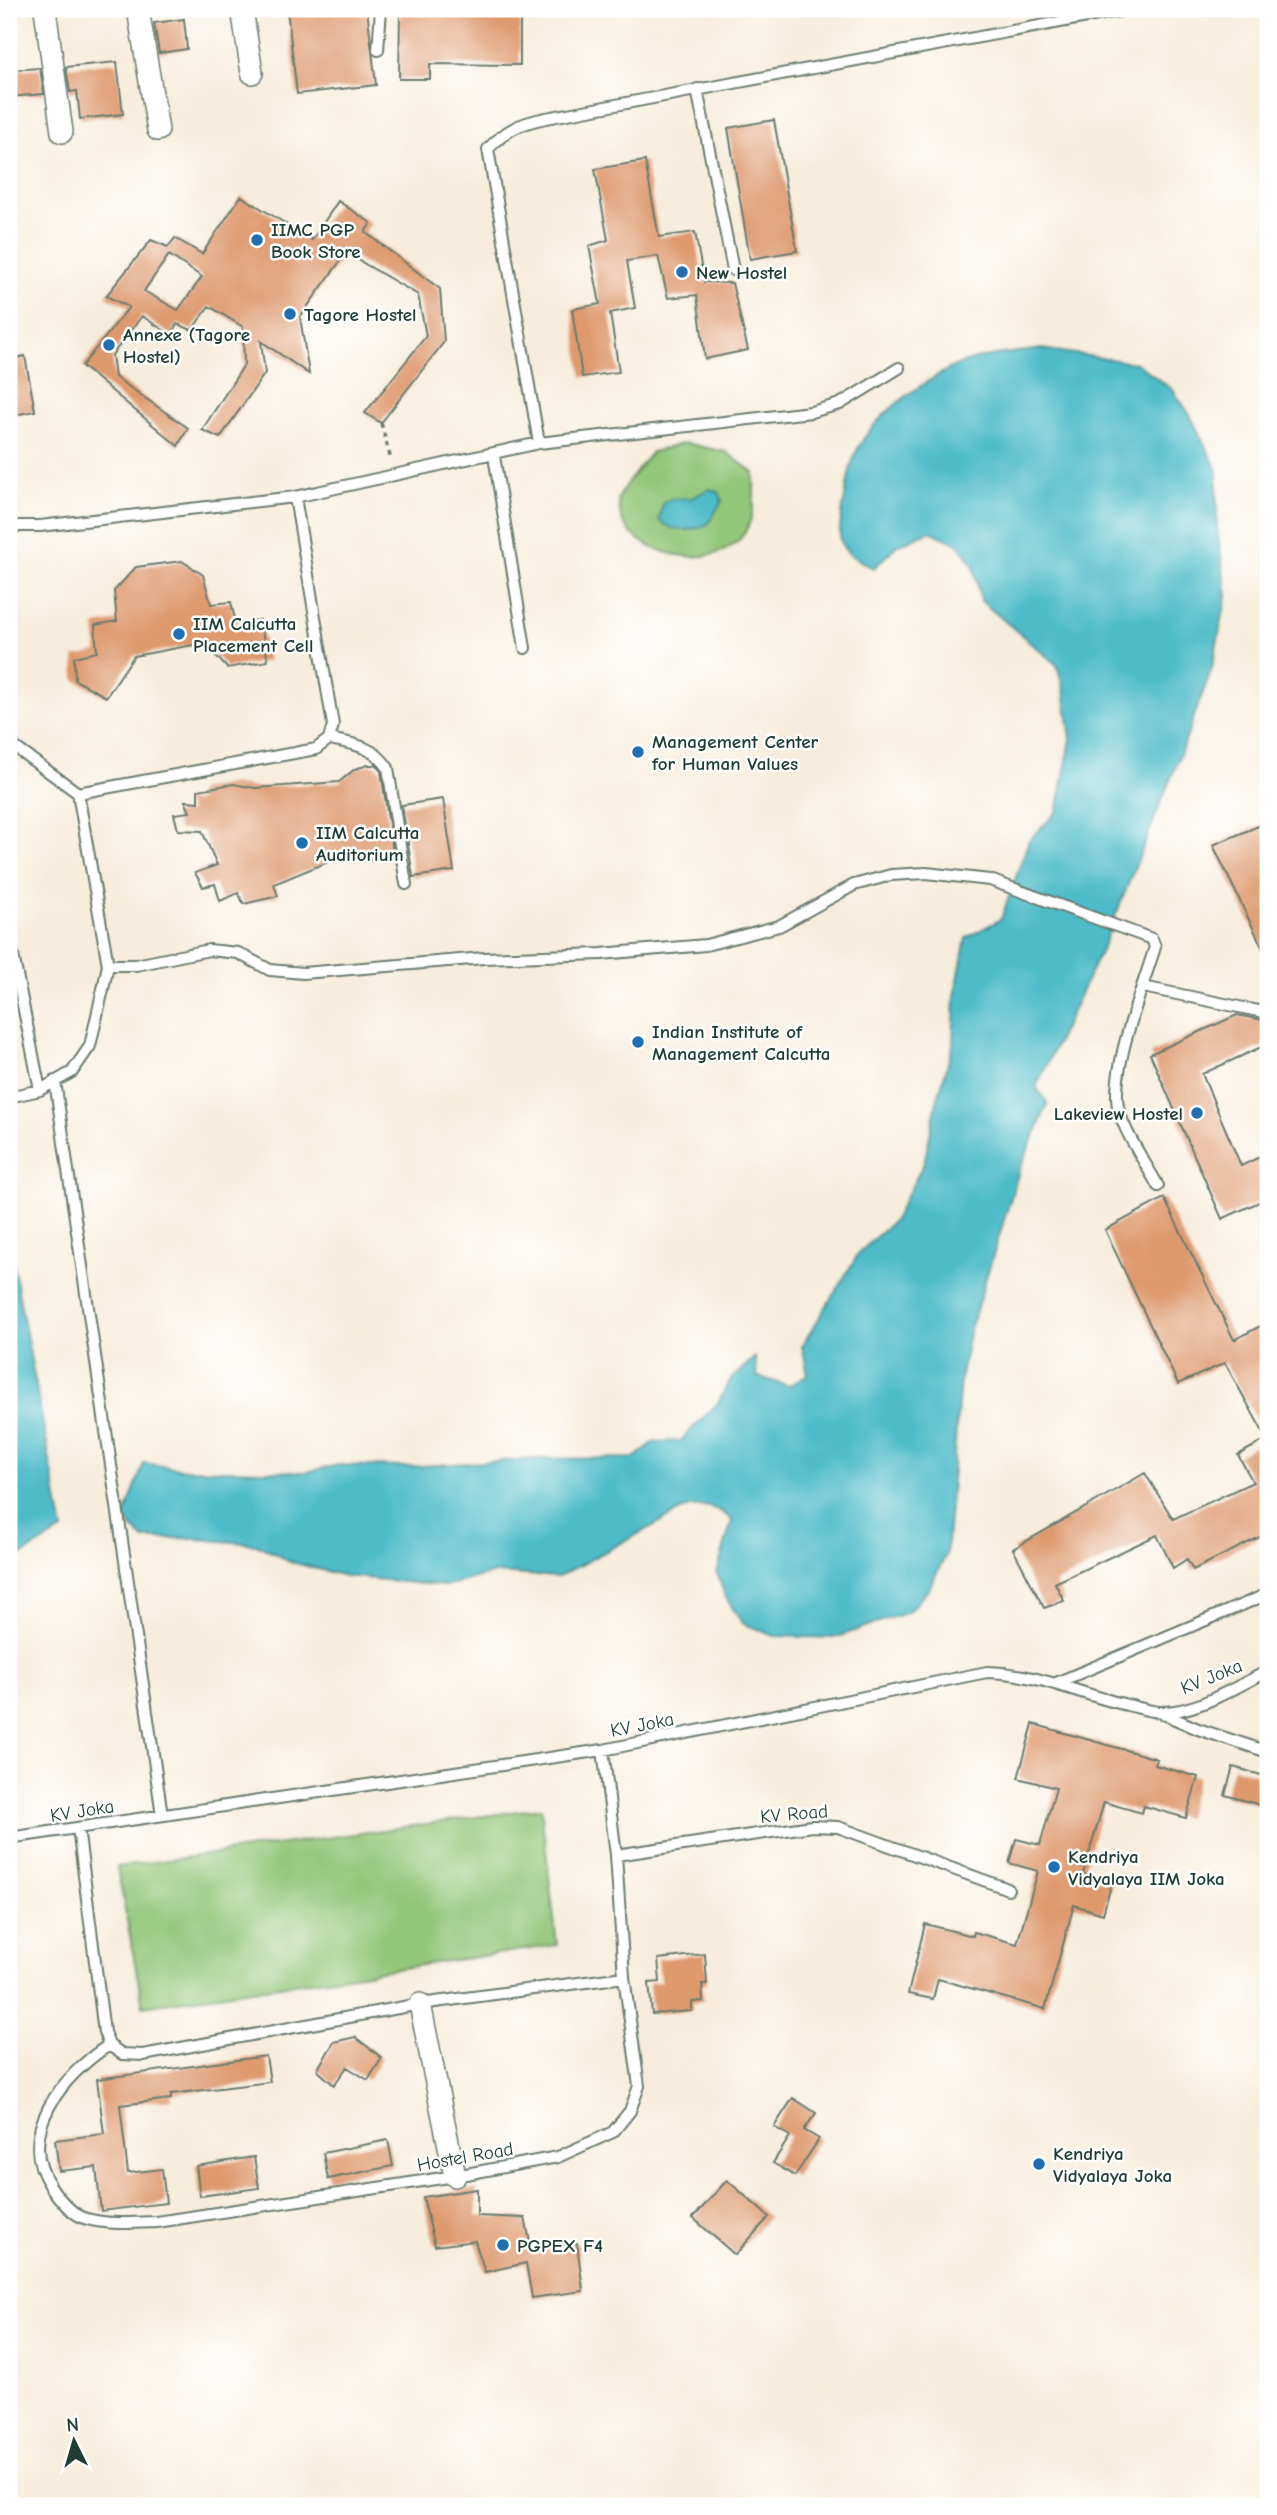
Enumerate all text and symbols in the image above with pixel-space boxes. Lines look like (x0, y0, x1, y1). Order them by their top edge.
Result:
place label: IIMC PGP Book Store (271, 219, 361, 263)
marker: IIMC PGP Book Store (249, 232, 265, 248)
place label: New Hostel (696, 262, 787, 284)
marker: New Hostel (674, 264, 690, 280)
place label: Tagore Hostel (304, 304, 417, 326)
marker: Tagore Hostel (282, 306, 298, 322)
place label: Annexe (Tagore Hostel) (123, 324, 250, 368)
marker: Annexe (Tagore Hostel) (101, 337, 117, 353)
place label: IIM Calcutta Placement Cell (193, 613, 313, 657)
marker: IIM Calcutta Placement Cell (171, 626, 187, 642)
place label: Management Center for Human Values (651, 731, 819, 775)
marker: Management Center for Human Values (630, 744, 646, 760)
place label: IIM Calcutta Auditorium (316, 822, 419, 866)
marker: IIM Calcutta Auditorium (294, 835, 310, 851)
place label: Indian Institute of Management Calcutta (652, 1021, 830, 1065)
marker: Indian Institute of Management Calcutta (630, 1034, 646, 1050)
place label: Lakeview Hostel (1054, 1103, 1183, 1125)
marker: Lakeview Hostel (1189, 1105, 1205, 1121)
street label: KV Joka (1177, 1655, 1245, 1699)
street label: KV Joka (608, 1708, 676, 1742)
street label: KV Joka (49, 1795, 116, 1827)
street label: KV Road (759, 1800, 829, 1828)
place label: Kendriya Vidyalaya IIM Joka (1068, 1846, 1225, 1890)
marker: Kendriya Vidyalaya IIM Joka (1046, 1859, 1062, 1875)
street label: Hostel Road (415, 2138, 515, 2176)
place label: Kendriya Vidyalaya Joka (1053, 2143, 1172, 2187)
marker: Kendriya Vidyalaya Joka (1031, 2156, 1047, 2172)
place label: PGPEX F4 (517, 2235, 603, 2257)
marker: PGPEX F4 (495, 2237, 511, 2253)
north arrow (38, 2406, 108, 2476)
text: N (65, 2414, 80, 2437)

